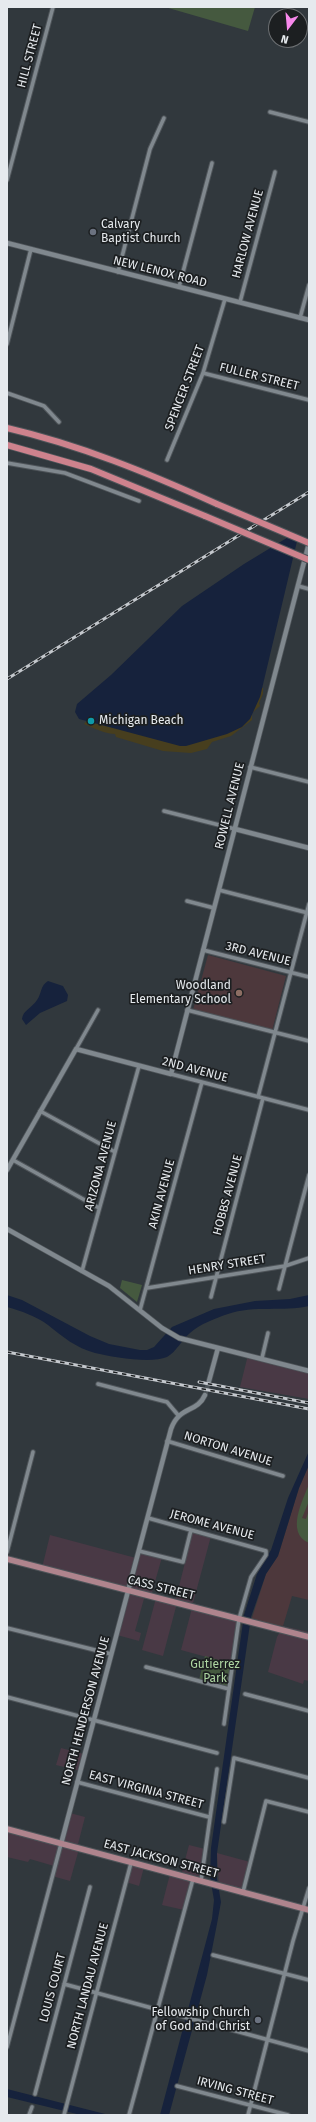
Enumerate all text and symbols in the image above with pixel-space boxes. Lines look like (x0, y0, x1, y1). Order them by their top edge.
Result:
north arrow (268, 8, 308, 48)
street label: HILL STREET (15, 22, 45, 90)
text: N (280, 32, 290, 46)
street label: HARLOW AVENUE (229, 188, 267, 280)
place label: Calvary Baptist Church (101, 218, 180, 246)
marker: Calvary Baptist Church (88, 227, 98, 237)
street label: NEW LENOX ROAD (112, 253, 208, 291)
street label: SPENCER STREET (162, 343, 208, 433)
street label: FULLER STREET (218, 360, 300, 394)
place label: Michigan Beach (99, 714, 184, 728)
marker: Michigan Beach (86, 716, 96, 726)
street label: ROWELL AVENUE (212, 761, 248, 851)
street label: 3RD AVENUE (224, 939, 292, 969)
place label: Woodland Elementary School (129, 979, 231, 1007)
marker: Woodland Elementary School (234, 988, 244, 998)
street label: 2ND AVENUE (161, 1054, 229, 1086)
street label: ARIZONA AVENUE (82, 1119, 120, 1213)
street label: HOBBS AVENUE (210, 1153, 246, 1237)
street label: AKIN AVENUE (146, 1158, 178, 1230)
street label: HENRY STREET (187, 1252, 267, 1278)
street label: NORTON AVENUE (182, 1429, 274, 1469)
street label: JEROME AVENUE (168, 1507, 256, 1543)
street label: CASS STREET (126, 1573, 196, 1603)
street label: NORTH HENDERSON AVENUE (59, 1635, 113, 1787)
park label: Gutierrez Park (190, 1658, 240, 1686)
street label: EAST VIRGINIA STREET (87, 1768, 205, 1812)
street label: EAST JACKSON STREET (102, 1837, 220, 1881)
street label: NORTH LANDAU AVENUE (64, 1921, 112, 2051)
street label: LOUIS COURT (37, 1952, 69, 2024)
place label: Fellowship Church of God and Christ (151, 2006, 250, 2034)
marker: Fellowship Church of God and Christ (253, 2015, 263, 2025)
street label: IRVING STREET (195, 2074, 275, 2108)

